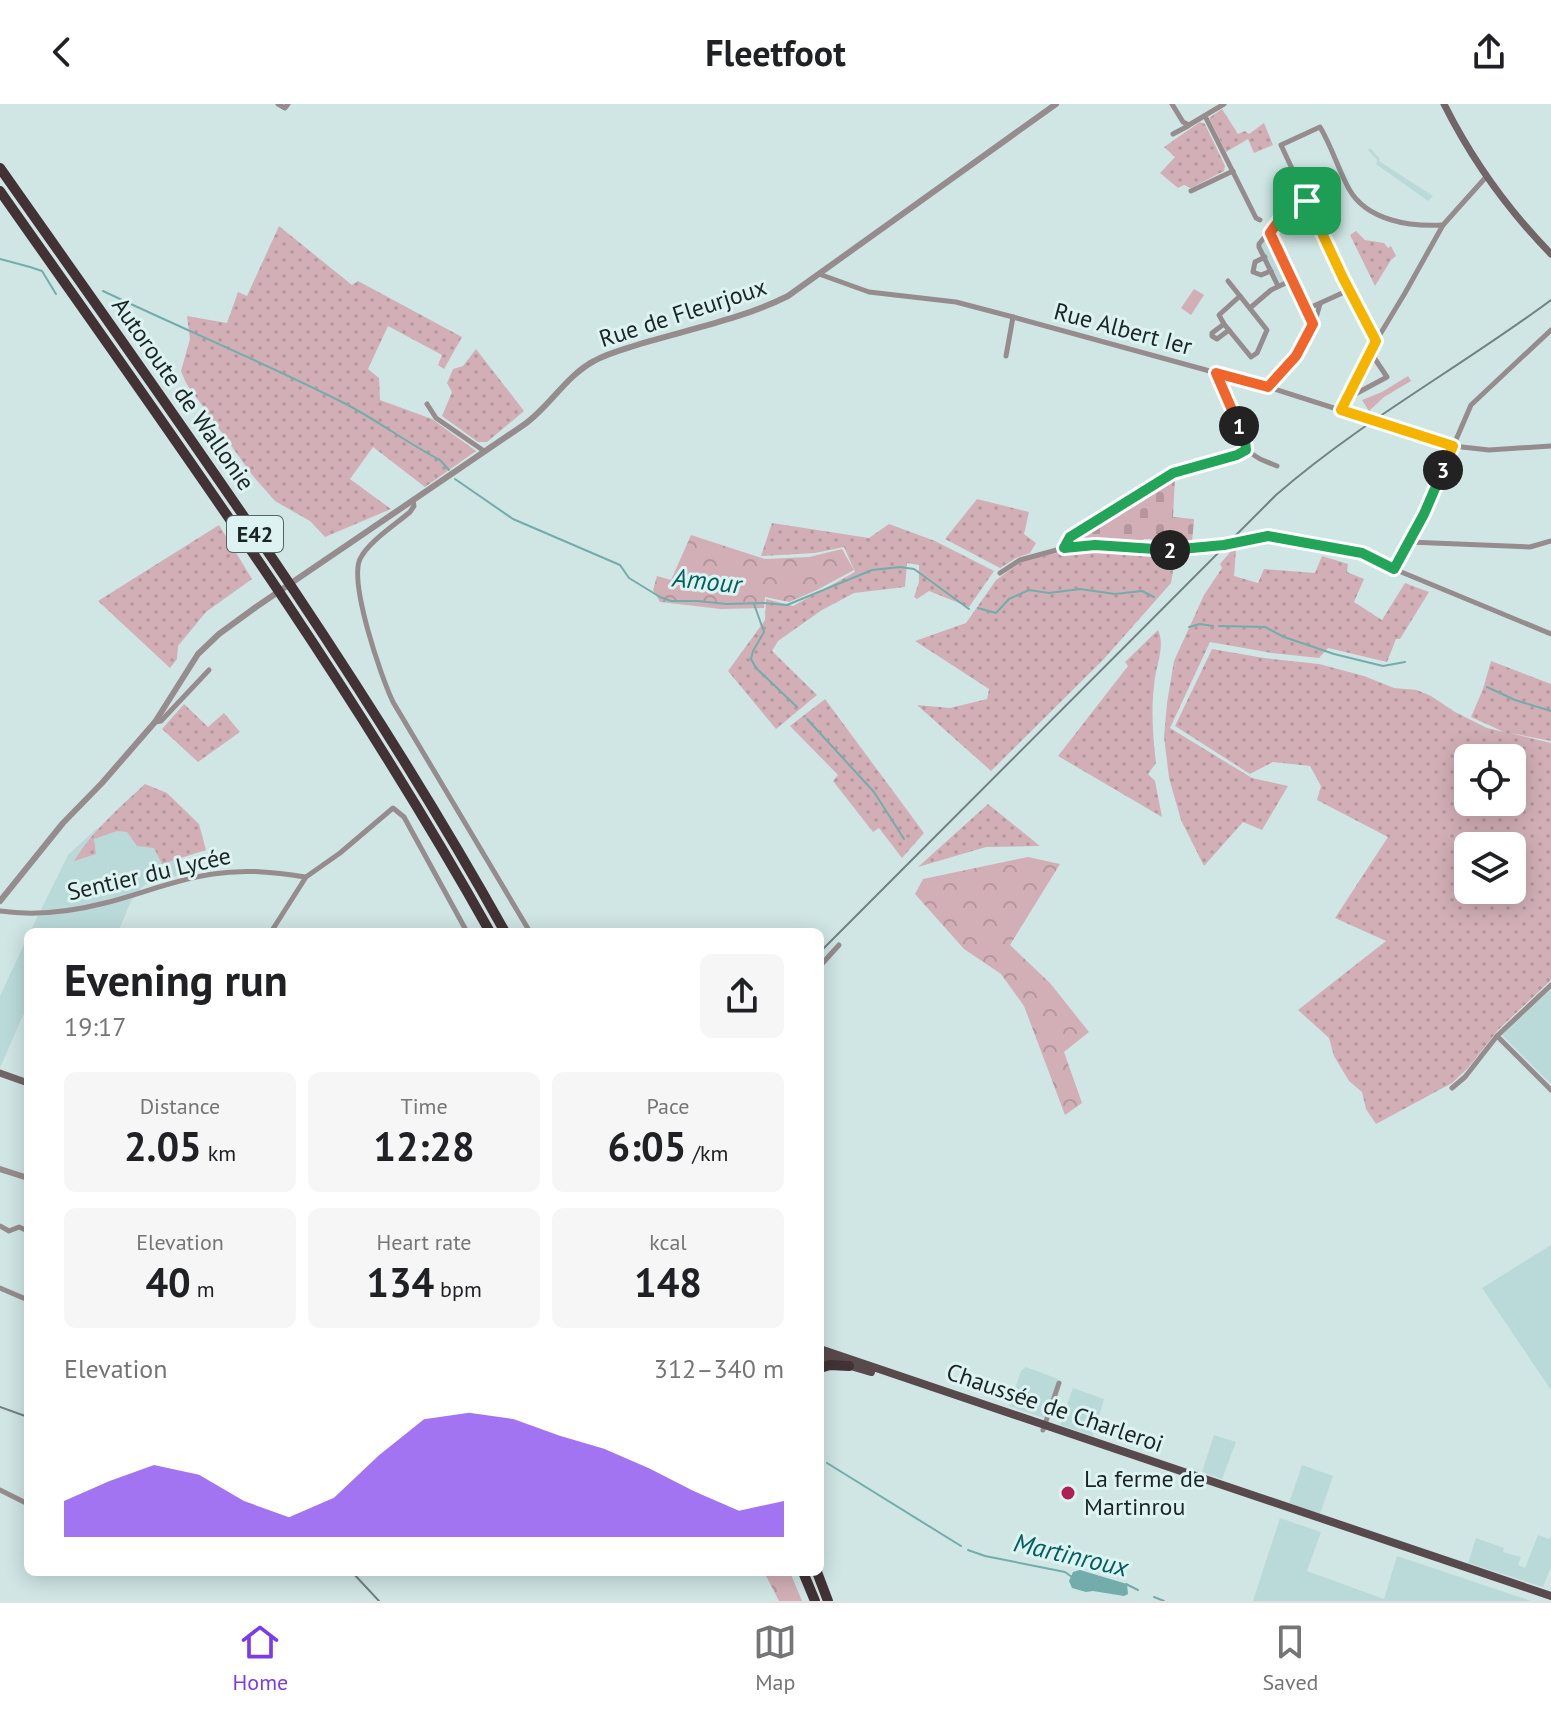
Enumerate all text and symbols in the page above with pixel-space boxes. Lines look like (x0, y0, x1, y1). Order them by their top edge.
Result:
text: Fleetfoot (705, 29, 846, 76)
icon: back (40, 30, 84, 74)
icon: share (1467, 30, 1511, 74)
pin (1273, 167, 1341, 235)
icon: arrive (1285, 179, 1329, 223)
street label: Rue de Fleurjoux (595, 271, 771, 354)
street label: Autoroute de Wallonie (105, 291, 262, 496)
street label: Rue Albert Ier (1051, 295, 1196, 362)
pin: 1 (1219, 406, 1259, 446)
text: 1 (1233, 412, 1245, 440)
pin: 3 (1423, 450, 1463, 490)
text: 3 (1437, 456, 1449, 484)
road number: E42 (227, 516, 283, 552)
pin: 2 (1150, 530, 1190, 570)
text: 2 (1164, 536, 1176, 564)
water label: Amour (670, 560, 745, 601)
map controls (1454, 744, 1526, 904)
button: locate (1454, 744, 1526, 816)
button: layers (1454, 832, 1526, 904)
street label: Sentier du Lycée (64, 840, 234, 907)
text: Evening run (64, 951, 288, 1008)
button: share (700, 954, 784, 1038)
text: 19:17 (64, 1010, 126, 1043)
text: Distance (140, 1092, 220, 1120)
text: Time (400, 1092, 448, 1120)
text: Pace (646, 1092, 690, 1120)
text: 2.05 (124, 1120, 202, 1172)
text: 12:28 (373, 1120, 475, 1172)
text: 6:05 (608, 1120, 686, 1172)
text: km (202, 1139, 236, 1167)
text: /km (686, 1139, 728, 1167)
text: Elevation (136, 1228, 224, 1256)
text: Heart rate (376, 1228, 472, 1256)
text: kcal (649, 1228, 687, 1256)
text: 40 (145, 1256, 191, 1308)
text: 134 (366, 1256, 434, 1308)
text: 148 (634, 1256, 702, 1308)
text: m (191, 1275, 215, 1303)
text: bpm (434, 1275, 482, 1303)
text: Elevation (64, 1352, 168, 1385)
text: 312–340 m (654, 1352, 784, 1385)
street label: Chaussée de Charleroi (943, 1356, 1168, 1459)
place label: La ferme de Martinrou (1084, 1463, 1205, 1522)
marker: La ferme de Martinrou (1059, 1484, 1077, 1502)
water label: Martinroux (1011, 1525, 1133, 1584)
tab: Home (233, 1620, 288, 1696)
tab: Map (753, 1620, 797, 1696)
tab: Saved (1262, 1620, 1318, 1696)

